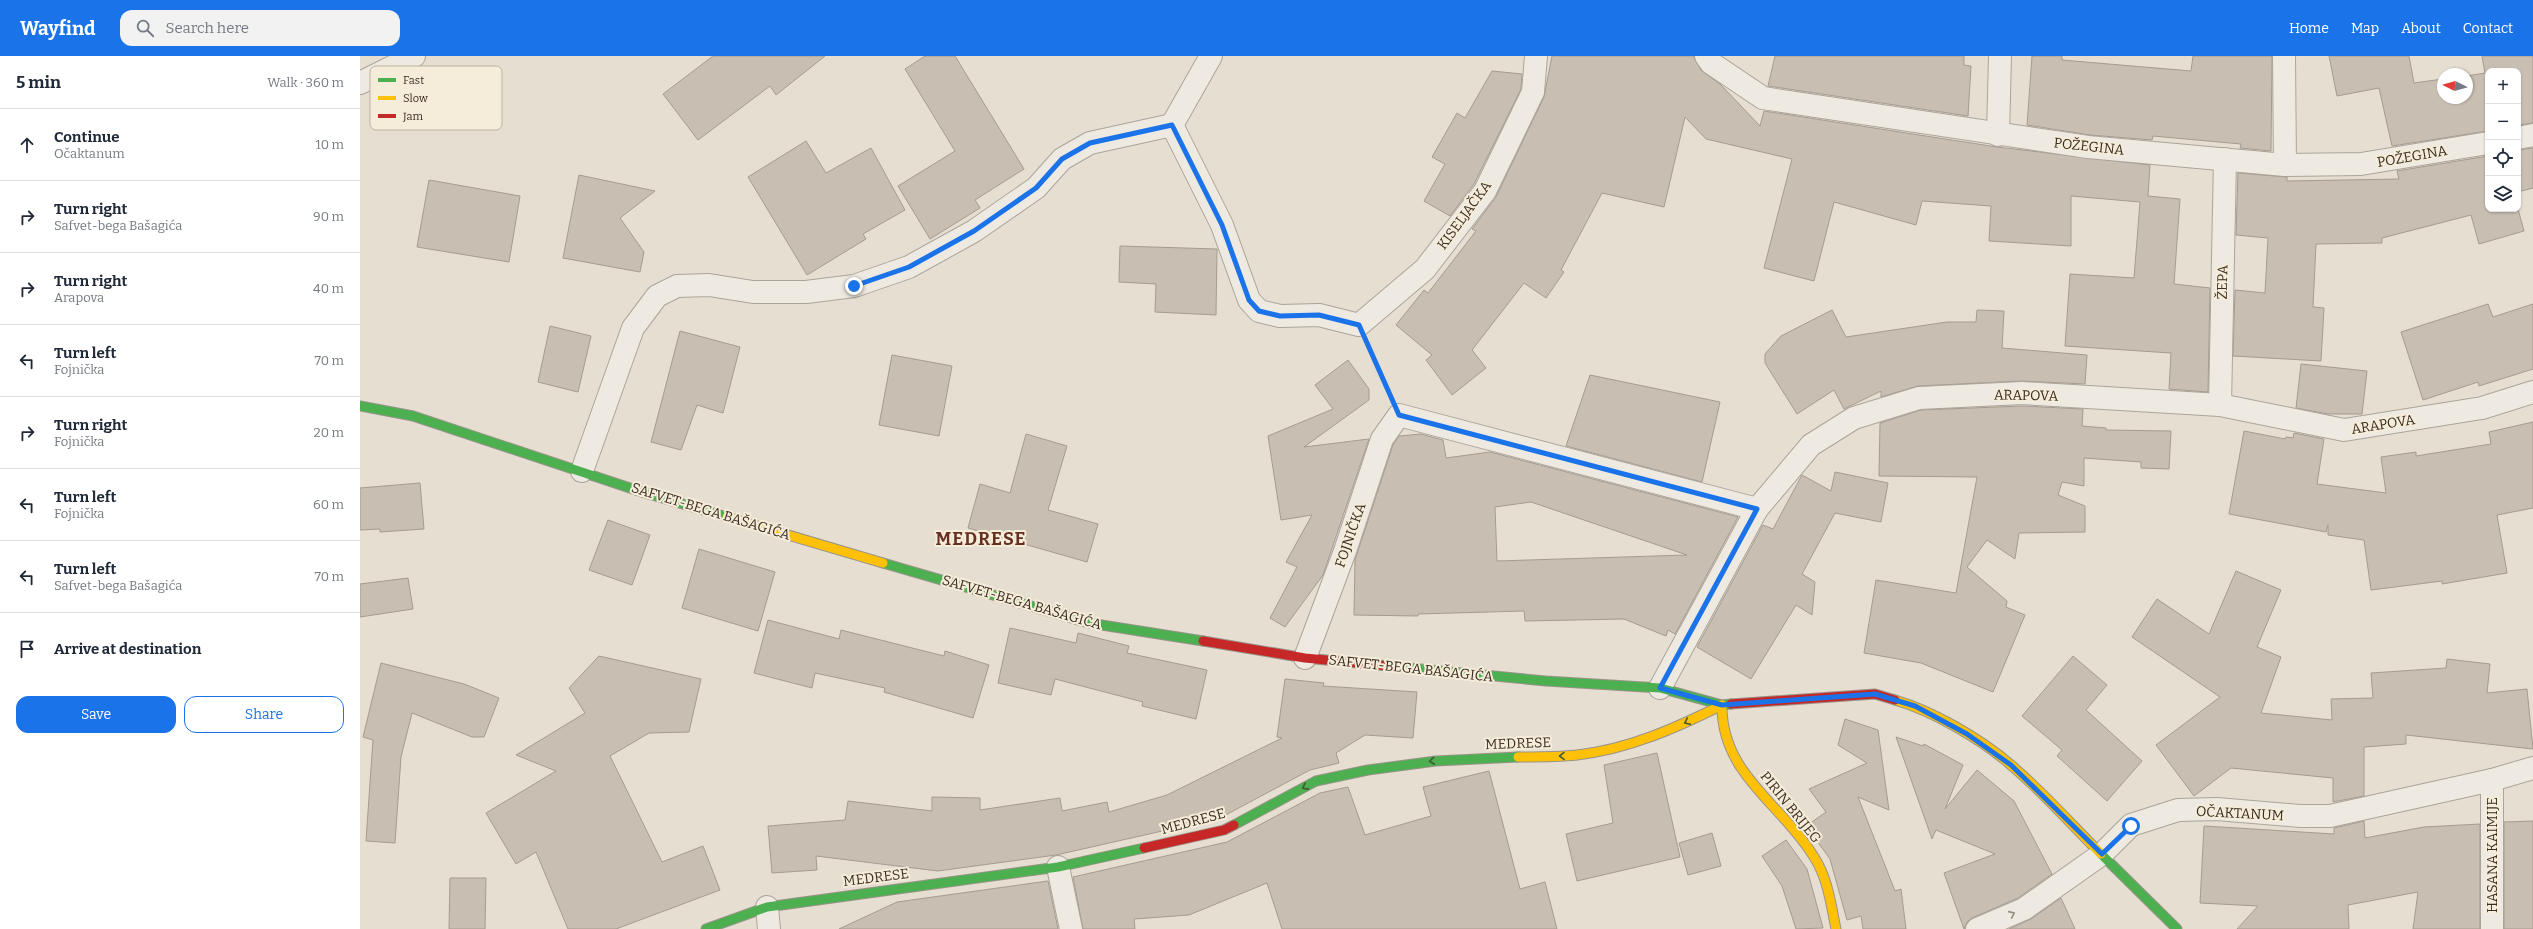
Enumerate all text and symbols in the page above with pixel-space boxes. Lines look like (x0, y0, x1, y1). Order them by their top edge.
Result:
search box (120, 10, 400, 46)
text: Wayfind (20, 17, 96, 40)
icon: search (134, 17, 156, 39)
text: Search here (166, 19, 249, 37)
text: Home (2289, 20, 2329, 37)
text: Map (2351, 20, 2379, 37)
text: About (2401, 20, 2441, 37)
text: Contact (2463, 20, 2513, 37)
legend (370, 66, 502, 130)
north arrow (2437, 68, 2473, 104)
map controls (2485, 68, 2521, 212)
button: + (2485, 68, 2521, 104)
text: 5 min (16, 72, 61, 93)
text: Fast (403, 74, 424, 87)
text: Walk · 360 m (267, 75, 344, 90)
text: Slow (403, 92, 428, 105)
button: − (2485, 104, 2521, 140)
text: Jam (402, 110, 423, 123)
text: Continue (54, 128, 120, 146)
icon: ahead (16, 134, 38, 156)
street label: POŽEGINA (2053, 134, 2125, 159)
text: 10 m (315, 137, 344, 152)
button: locate (2485, 140, 2521, 176)
street label: POŽEGINA (2376, 142, 2449, 171)
text: Očaktanum (54, 146, 125, 161)
button: layers (2485, 176, 2521, 212)
street label: KISELJAČKA (1433, 177, 1495, 253)
text: Turn right (54, 200, 127, 218)
icon: right (16, 206, 38, 228)
text: 90 m (313, 209, 344, 224)
text: Safvet-bega Bašagića (54, 218, 182, 233)
street label: ŽEPA (2214, 264, 2231, 299)
text: Turn right (54, 272, 127, 290)
route end (845, 277, 863, 295)
icon: right (16, 278, 38, 300)
text: 40 m (313, 281, 344, 296)
text: Arapova (54, 290, 104, 305)
text: Turn left (54, 344, 116, 362)
icon: left (16, 350, 38, 372)
text: 70 m (314, 353, 344, 368)
text: Fojnička (54, 362, 104, 377)
street label: ARAPOVA (1994, 386, 2058, 405)
street label: ARAPOVA (2350, 411, 2416, 438)
text: Turn right (54, 416, 127, 434)
icon: right (16, 422, 38, 444)
text: 20 m (314, 425, 344, 440)
text: Fojnička (54, 434, 104, 449)
street label: SAFVET-BEGA BAŠAGIĆA (629, 478, 793, 544)
text: Turn left (54, 488, 116, 506)
icon: left (16, 494, 38, 516)
text: 60 m (313, 497, 344, 512)
street label: FOJNIČKA (1331, 500, 1369, 570)
text: Fojnička (54, 506, 104, 521)
district label: MEDRESE (935, 528, 1027, 550)
text: Turn left (54, 560, 116, 578)
icon: left (16, 566, 38, 588)
text: 70 m (314, 569, 344, 584)
street label: SAFVET-BEGA BAŠAGIĆA (940, 571, 1104, 633)
text: Safvet-bega Bašagića (54, 578, 182, 593)
icon: arrive (16, 638, 38, 660)
text: Arrive at destination (54, 640, 201, 658)
street label: SAFVET-BEGA BAŠAGIĆA (1328, 650, 1494, 686)
button: Save (16, 696, 176, 733)
button: Share (184, 696, 344, 733)
one-way arrow (1684, 717, 1691, 725)
street label: MEDRESE (1485, 734, 1551, 753)
one-way arrow (1559, 751, 1565, 760)
one-way arrow (1429, 757, 1435, 766)
street label: PIRIN BRIJEG (1757, 768, 1825, 846)
one-way arrow (1302, 782, 1310, 789)
street label: HASANA KAIMIJE (2484, 797, 2501, 913)
street label: OČAKTANUM (2195, 802, 2285, 824)
street label: MEDRESE (1159, 805, 1227, 838)
route start (2122, 817, 2140, 835)
street label: MEDRESE (842, 865, 910, 890)
one-way arrow (2009, 910, 2016, 918)

